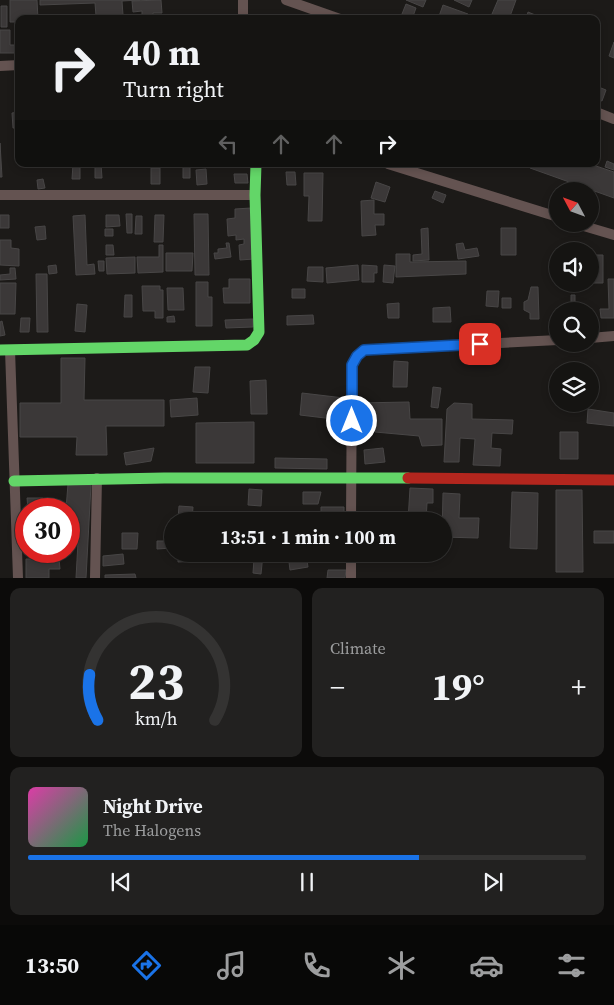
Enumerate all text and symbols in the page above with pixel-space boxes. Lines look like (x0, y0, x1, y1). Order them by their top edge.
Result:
text: 40 m (123, 29, 200, 77)
icon: right (40, 35, 105, 100)
text: Turn right (123, 74, 224, 104)
icon: left (214, 130, 242, 158)
icon: ahead (267, 130, 295, 158)
icon: ahead (320, 130, 348, 158)
icon: right (373, 130, 401, 158)
north arrow (549, 182, 599, 232)
map controls (549, 182, 599, 412)
button: sound (549, 242, 599, 292)
button: search (549, 302, 599, 352)
pin (459, 323, 501, 365)
icon: arrive (466, 330, 494, 358)
button: layers (549, 362, 599, 412)
position arrow (325, 394, 377, 446)
speed limit sign: 30 (15, 498, 80, 563)
text: 13:51 · 1 min · 100 m (220, 524, 396, 550)
text: Climate (330, 637, 386, 659)
text: 23 (128, 645, 184, 716)
text: 19° (431, 661, 485, 713)
text: − (330, 668, 345, 706)
text: + (571, 668, 586, 706)
text: km/h (135, 706, 178, 731)
text: Night Drive (103, 793, 203, 819)
text: The Halogens (103, 819, 201, 841)
icon: previous (107, 868, 135, 896)
icon: pause (293, 868, 321, 896)
icon: next (479, 868, 507, 896)
icon: directions (129, 948, 164, 983)
icon: music (214, 948, 249, 983)
icon: phone (299, 948, 334, 983)
icon: climate (384, 948, 419, 983)
icon: car (469, 948, 504, 983)
icon: filters (554, 948, 589, 983)
text: 13:50 (25, 950, 79, 980)

